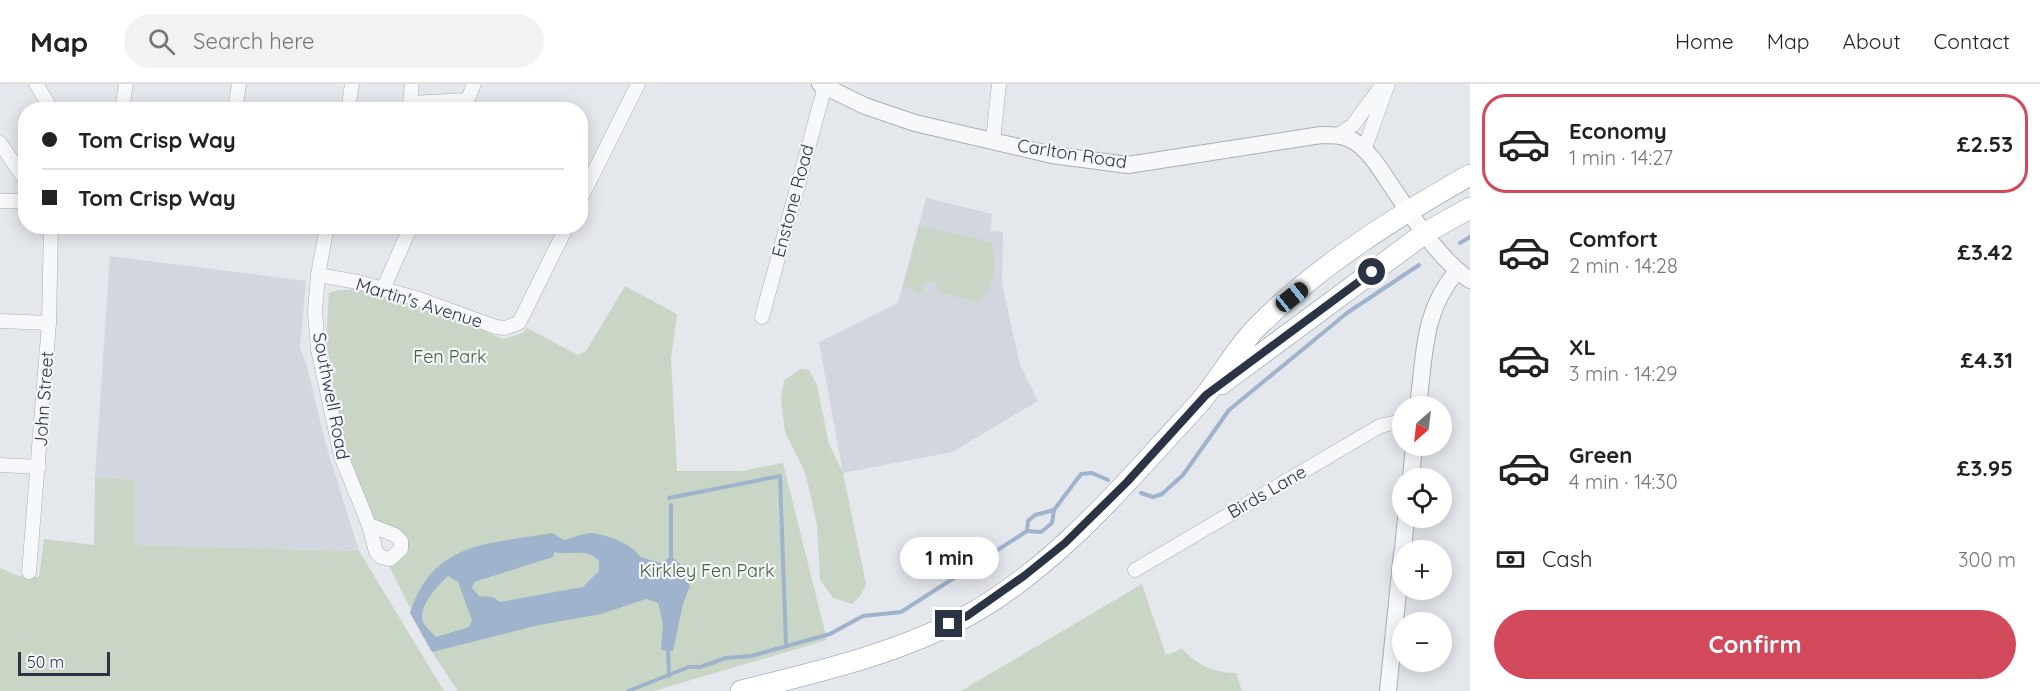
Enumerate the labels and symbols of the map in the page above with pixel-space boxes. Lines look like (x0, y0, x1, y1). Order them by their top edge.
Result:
street label: Carlton Road (1016, 134, 1128, 174)
street label: Enstone Road (766, 142, 819, 260)
route start (1358, 258, 1385, 285)
street label: Martin's Avenue (353, 272, 485, 333)
car (1272, 279, 1312, 315)
street label: Southwell Road (308, 330, 355, 461)
park label: Fen Park (413, 345, 487, 368)
street label: John Street (29, 350, 58, 448)
north arrow (1392, 396, 1452, 456)
street label: Birds Lane (1223, 460, 1310, 523)
callout: 1 min (900, 537, 998, 579)
park label: Kirkley Fen Park (639, 559, 775, 582)
route end (935, 610, 962, 637)
scale bar (18, 649, 110, 676)

